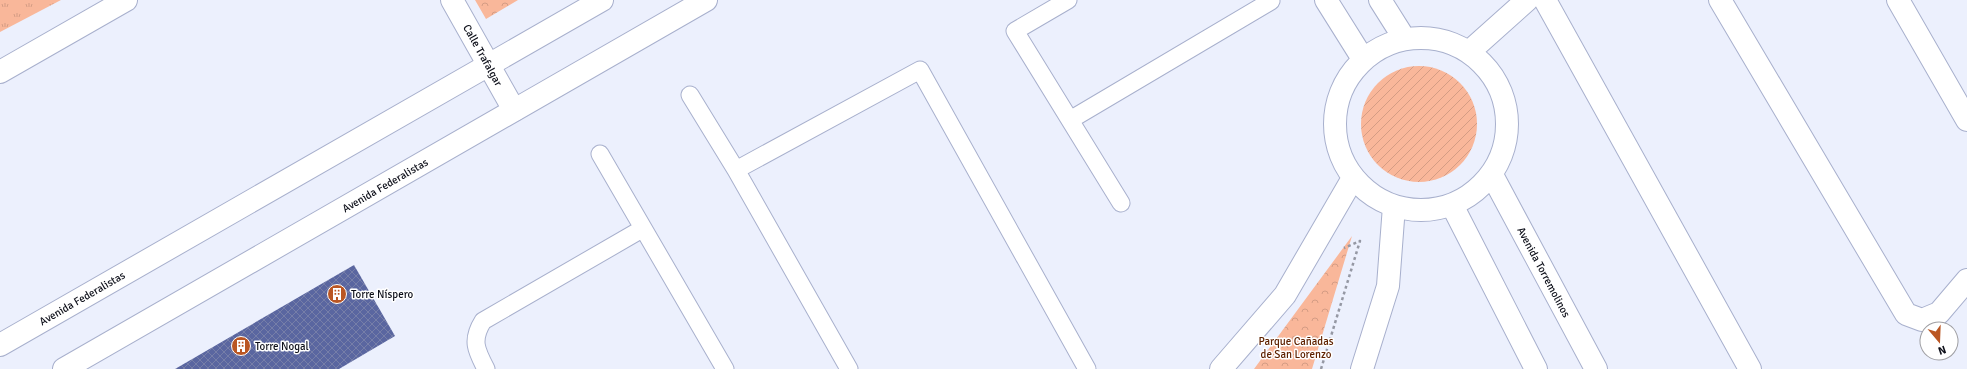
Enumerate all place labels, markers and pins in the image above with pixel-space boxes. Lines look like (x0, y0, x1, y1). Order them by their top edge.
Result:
building icon: Torre Níspero (326, 283, 348, 305)
place label: Torre Níspero (351, 288, 413, 301)
building icon: Torre Nogal (230, 335, 252, 357)
place label: Torre Nogal (255, 340, 309, 353)

